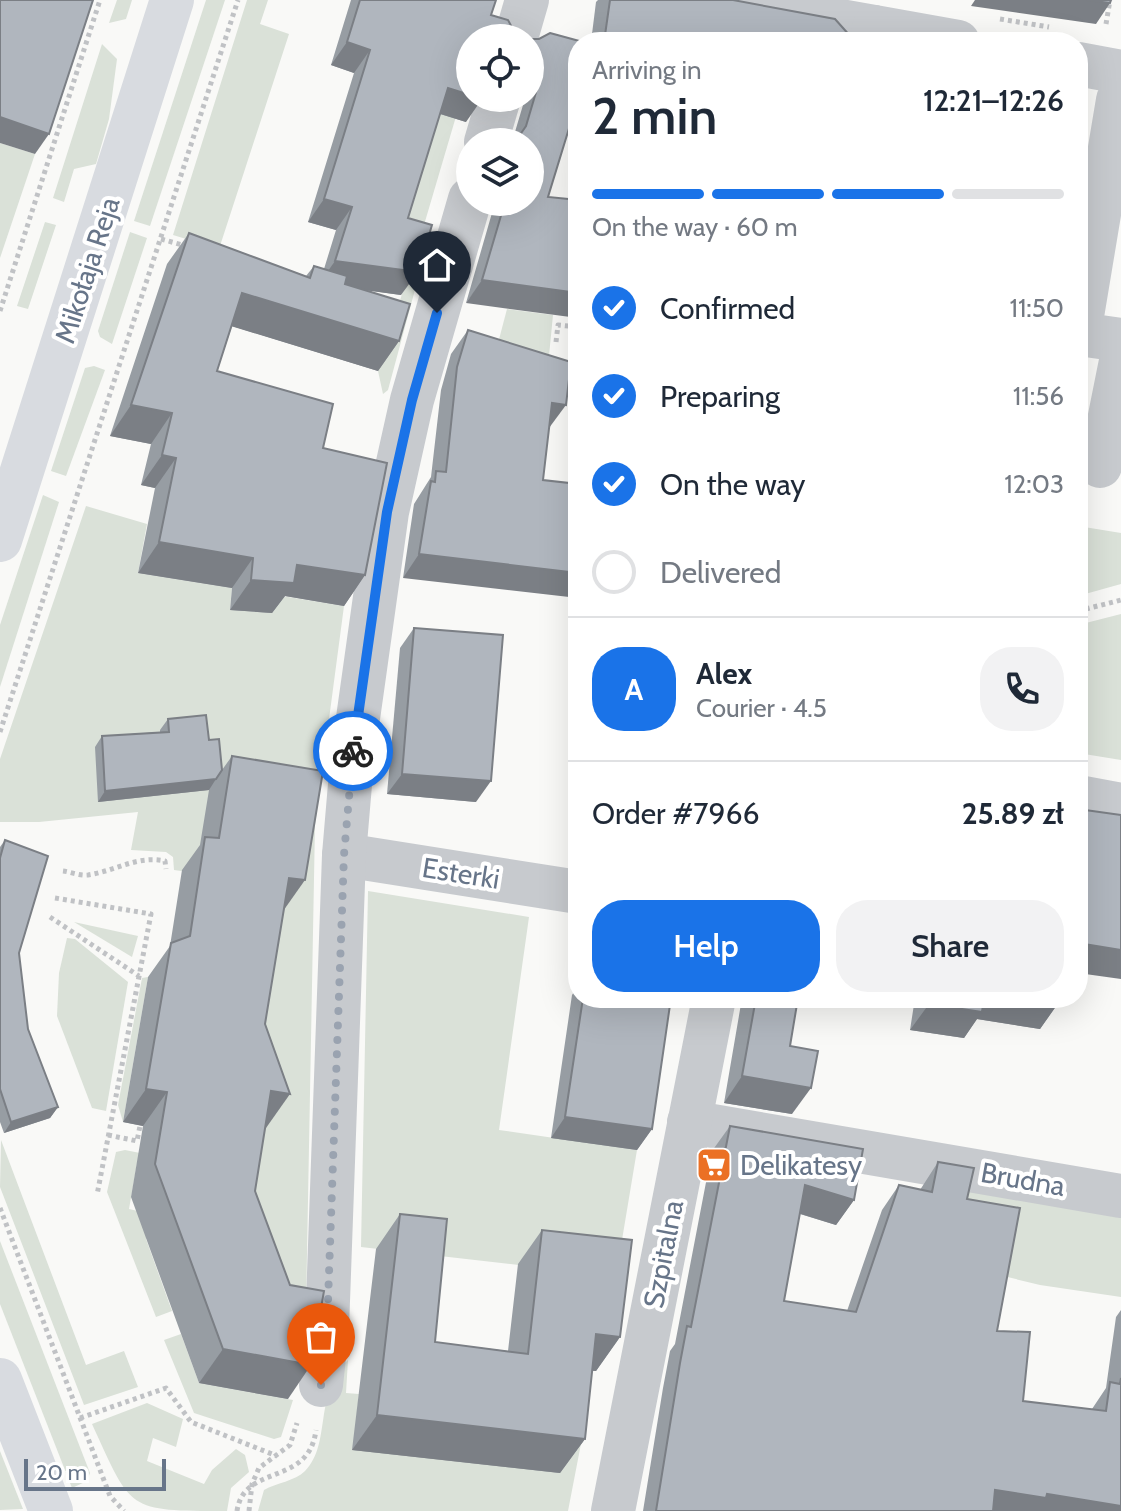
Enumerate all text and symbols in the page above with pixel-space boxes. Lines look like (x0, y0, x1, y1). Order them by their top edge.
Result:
map controls (456, 24, 544, 216)
button: locate (456, 24, 544, 112)
text: Arriving in (592, 54, 702, 86)
text: 12:21–12:26 (923, 82, 1064, 119)
text: 2 min (592, 84, 717, 147)
button: layers (456, 128, 544, 216)
street label: Mikołaja Reja (47, 192, 127, 347)
text: On the way · 60 m (592, 211, 798, 243)
pin (403, 231, 471, 313)
icon: home (415, 243, 459, 287)
icon: check (592, 286, 636, 330)
text: Confirmed (660, 290, 795, 327)
text: 11:50 (1009, 292, 1064, 324)
icon: check (592, 374, 636, 418)
text: Preparing (660, 378, 780, 415)
text: 11:56 (1013, 380, 1064, 412)
icon: check (592, 462, 636, 506)
text: On the way (660, 466, 805, 503)
text: 12:03 (1004, 468, 1064, 500)
text: Delivered (660, 554, 781, 591)
button: phone (980, 647, 1064, 731)
text: Alex (696, 655, 752, 692)
text: A (625, 671, 643, 708)
text: Courier · 4.5 (696, 692, 827, 724)
courier (313, 711, 393, 791)
icon: bike (331, 729, 375, 773)
text: Order #7966 (592, 795, 760, 832)
text: 25.89 zł (962, 795, 1064, 832)
street label: Esterki (420, 850, 502, 896)
button: Help (592, 900, 820, 992)
button: Share (836, 900, 1064, 992)
supermarket icon: Delikatesy (695, 1146, 733, 1184)
place label: Delikatesy (740, 1148, 862, 1182)
street label: Brudna (978, 1155, 1068, 1203)
street label: Szpitalna (636, 1197, 690, 1311)
pin (287, 1303, 355, 1385)
icon: bag (299, 1315, 343, 1359)
scale bar (24, 1455, 166, 1491)
text: 20 m (36, 1459, 87, 1486)

